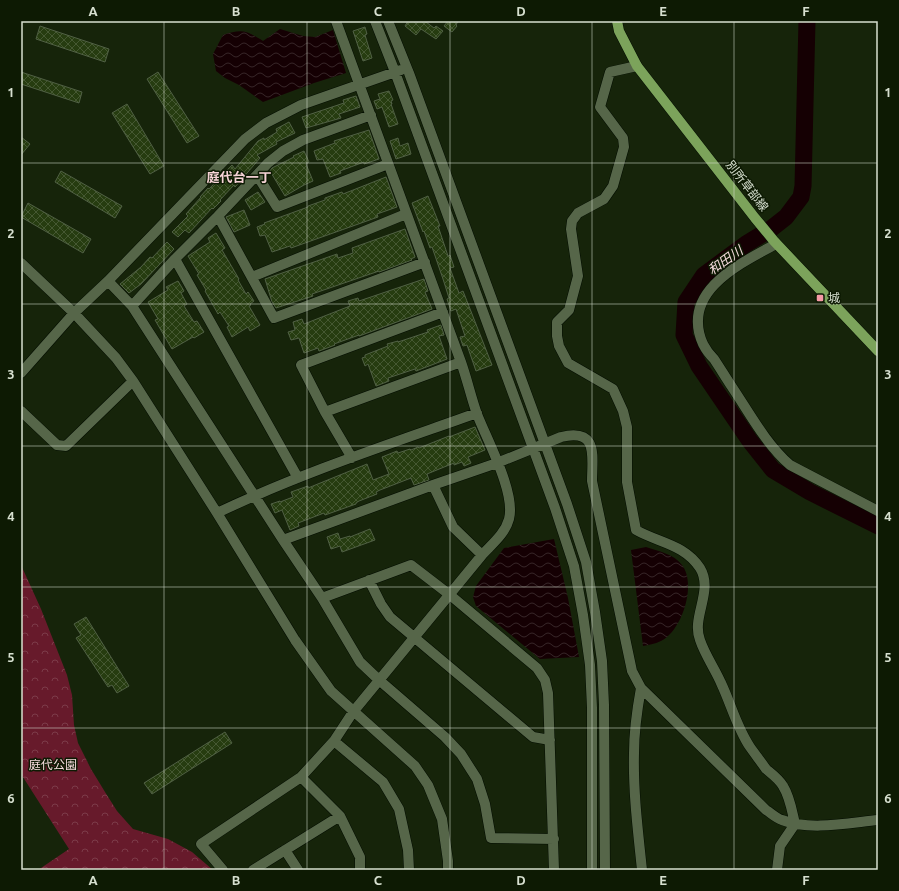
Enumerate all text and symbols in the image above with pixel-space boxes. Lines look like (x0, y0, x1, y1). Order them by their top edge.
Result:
text: A (88, 4, 98, 18)
text: B (232, 4, 241, 18)
text: C (374, 4, 383, 18)
text: D (516, 4, 526, 18)
text: E (659, 4, 667, 18)
text: F (802, 4, 810, 18)
text: 1 (7, 85, 15, 99)
text: 1 (884, 85, 892, 99)
street label: 別所草部線 (724, 158, 771, 213)
district label: 庭代台一丁 (206, 170, 272, 184)
text: 2 (7, 226, 15, 240)
text: 2 (884, 226, 892, 240)
water label: 和田川 (705, 242, 747, 277)
place label: 城 (828, 291, 840, 304)
marker: 城 (815, 293, 825, 303)
text: 3 (7, 367, 15, 381)
text: 3 (884, 367, 892, 381)
text: 4 (7, 509, 15, 523)
text: 4 (884, 509, 892, 523)
text: 5 (7, 650, 15, 664)
text: 5 (884, 650, 892, 664)
park label: 庭代公園 (29, 758, 77, 771)
text: 6 (7, 791, 15, 805)
text: 6 (884, 791, 892, 805)
text: A (88, 873, 98, 887)
text: B (232, 873, 241, 887)
text: C (374, 873, 383, 887)
text: D (516, 873, 526, 887)
text: E (659, 873, 667, 887)
text: F (802, 873, 810, 887)

